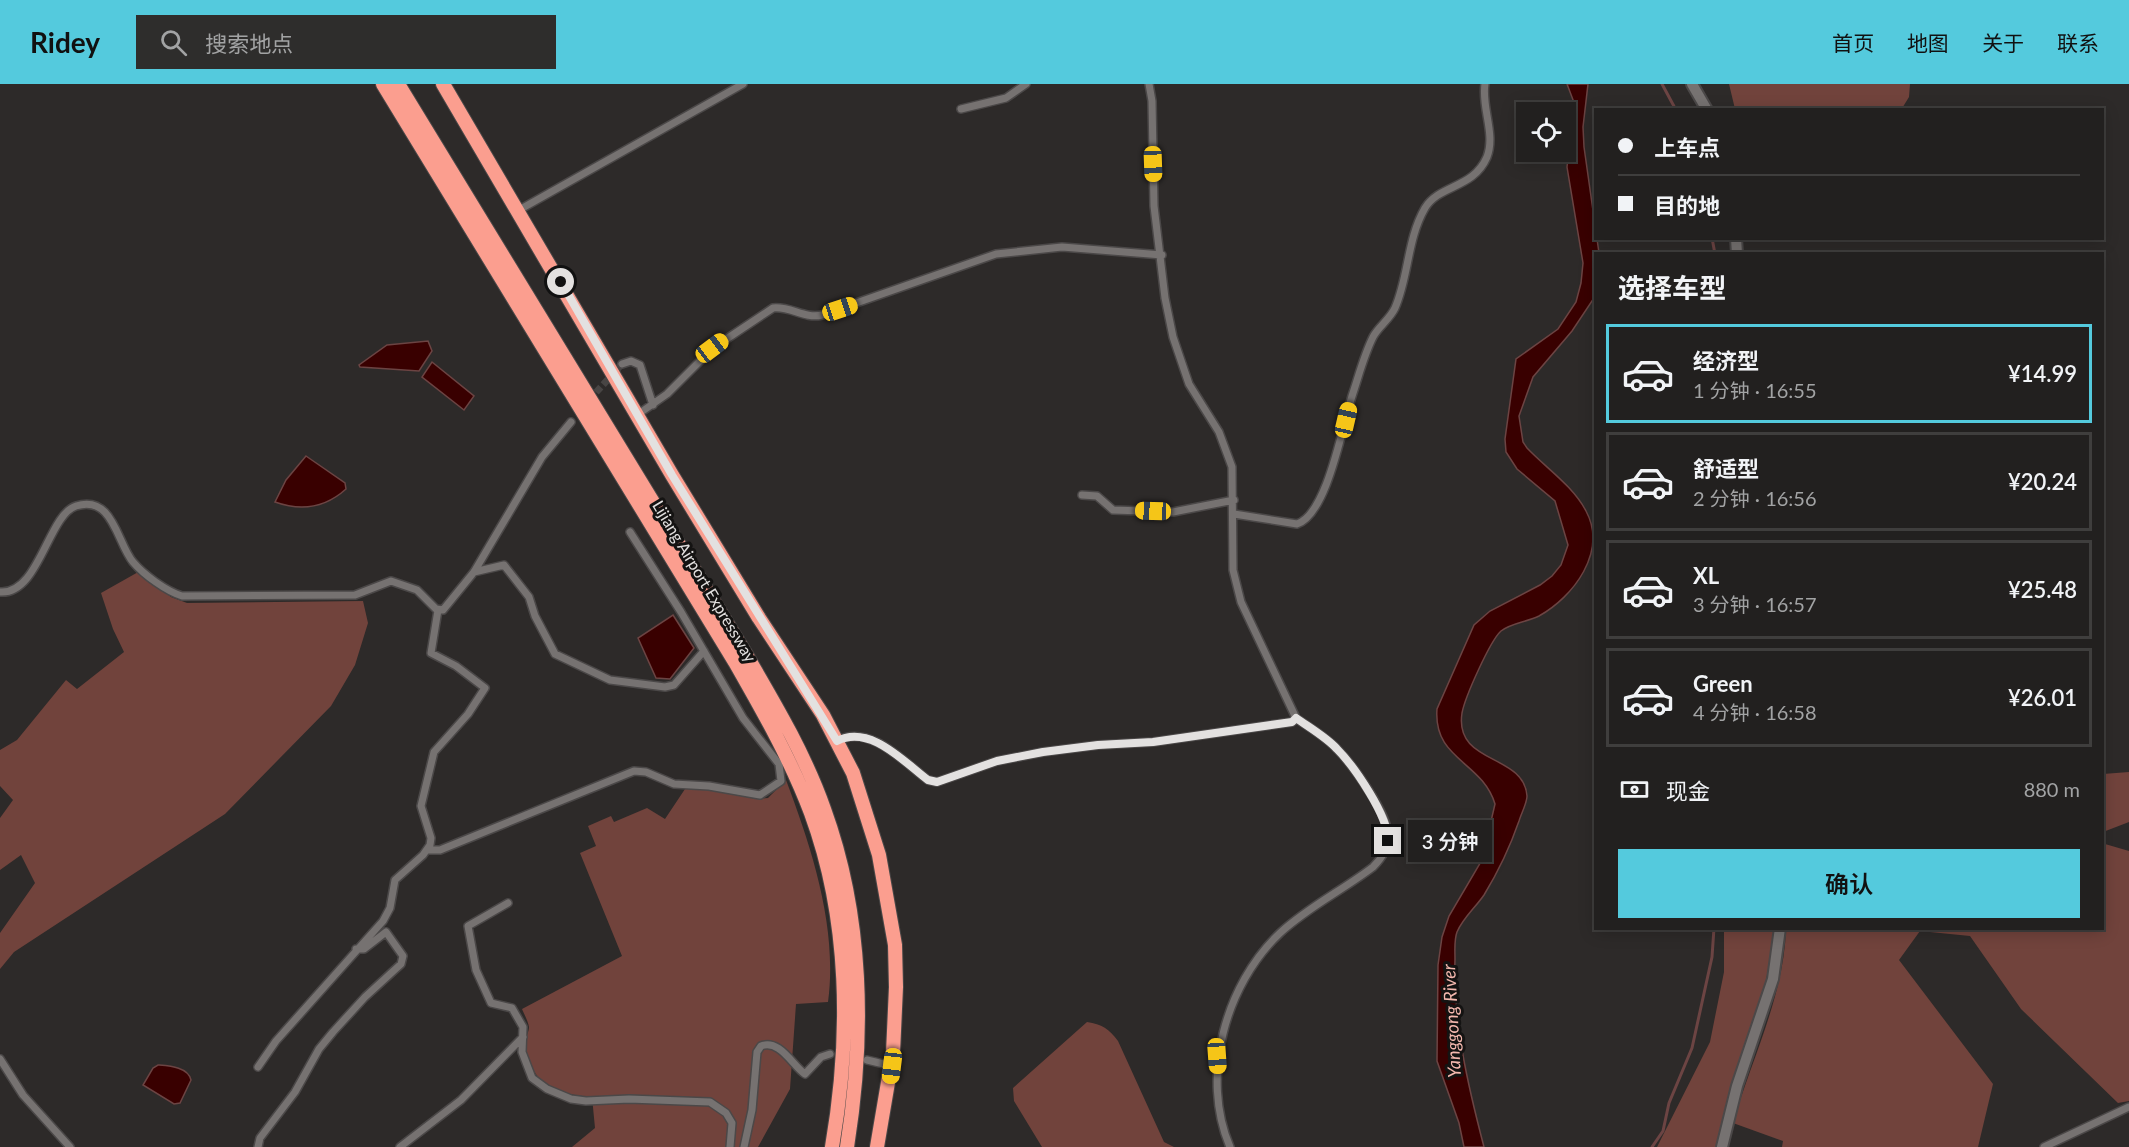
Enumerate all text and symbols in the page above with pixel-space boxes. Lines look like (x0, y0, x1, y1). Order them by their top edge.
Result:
search box (136, 15, 556, 69)
text: Ridey (30, 25, 100, 59)
icon: search (157, 26, 190, 59)
text: 搜索地点 (205, 30, 293, 57)
text: 首页 (1832, 30, 1874, 55)
text: 地图 (1907, 30, 1949, 55)
text: 关于 (1982, 30, 2024, 55)
text: 联系 (2057, 30, 2099, 55)
map controls (1516, 102, 1576, 162)
button: locate (1516, 102, 1576, 162)
text: 上车点 (1654, 134, 1720, 161)
car (1143, 146, 1163, 182)
text: 目的地 (1654, 192, 1720, 219)
route start (547, 268, 574, 295)
text: 选择车型 (1618, 271, 1726, 304)
car (820, 295, 860, 323)
car (692, 330, 732, 366)
icon: car (1621, 347, 1675, 401)
text: 经济型 (1693, 347, 1759, 374)
text: ¥14.99 (2008, 360, 2077, 387)
text: 1 分钟 · 16:55 (1693, 378, 1817, 402)
car (1333, 400, 1359, 440)
icon: car (1621, 455, 1675, 509)
text: 舒适型 (1693, 455, 1759, 482)
text: ¥20.24 (2008, 468, 2077, 495)
text: 2 分钟 · 16:56 (1693, 486, 1817, 510)
street label: Lijiang Airport Expressway (649, 497, 761, 666)
car (1135, 501, 1171, 521)
text: XL (1693, 562, 1719, 589)
icon: car (1621, 563, 1675, 617)
text: ¥25.48 (2008, 576, 2077, 603)
text: 3 分钟 · 16:57 (1693, 592, 1817, 616)
text: Green (1693, 670, 1753, 697)
icon: car (1621, 671, 1675, 725)
text: ¥26.01 (2008, 684, 2077, 711)
text: 4 分钟 · 16:58 (1693, 700, 1817, 724)
icon: cash (1618, 773, 1651, 806)
text: 现金 (1666, 777, 1710, 804)
text: 880 m (2024, 777, 2080, 801)
callout: 3 分钟 (1409, 820, 1493, 862)
route end (1374, 827, 1401, 854)
text: 3 分钟 (1422, 829, 1478, 853)
button: 确认 (1618, 849, 2080, 918)
water label: Yanggong River (1437, 963, 1465, 1078)
car (1207, 1037, 1227, 1075)
car (881, 1047, 903, 1085)

